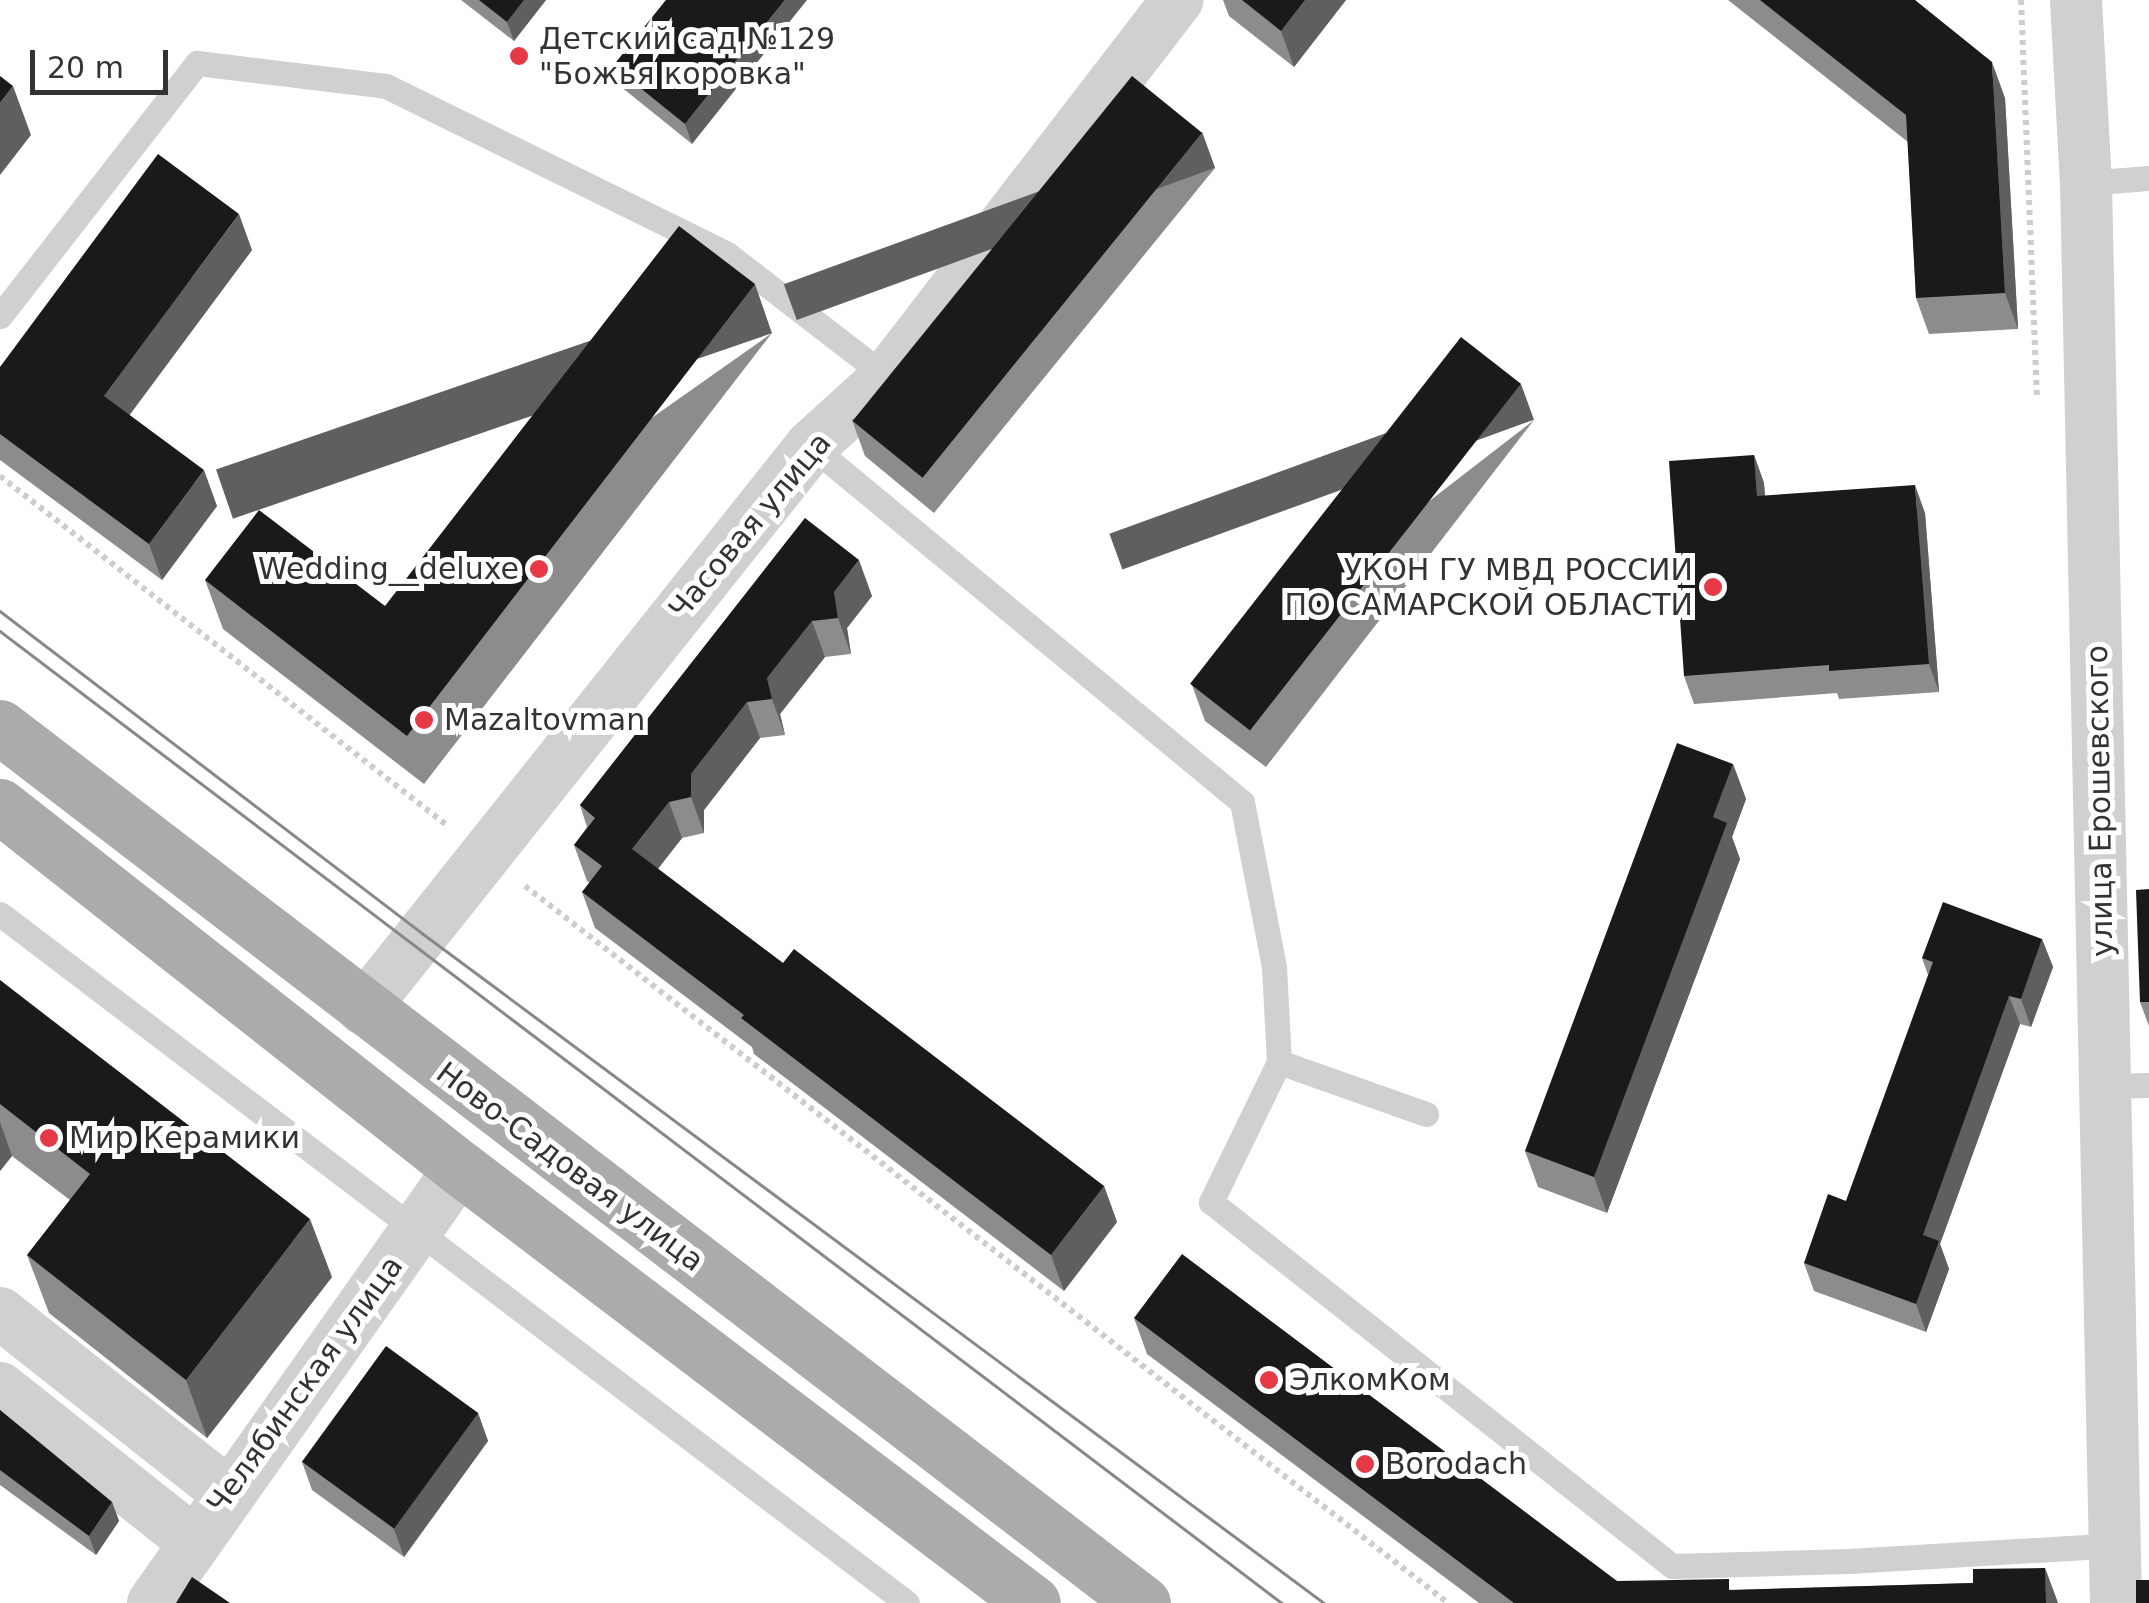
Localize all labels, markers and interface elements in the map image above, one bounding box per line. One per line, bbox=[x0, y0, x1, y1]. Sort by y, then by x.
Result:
place label: Детский сад №129 "Божья коровка" bbox=[539, 21, 835, 92]
scale bar bbox=[35, 30, 172, 92]
marker: Детский сад №129 "Божья коровка" bbox=[508, 45, 530, 67]
text: 20 m bbox=[47, 50, 124, 85]
street label: Часовая улица bbox=[661, 425, 839, 627]
place label: Wedding__deluxe bbox=[258, 551, 519, 587]
place label: УКОН ГУ МВД РОССИИ ПО САМАРСКОЙ ОБЛАСТИ bbox=[1284, 552, 1693, 622]
marker: Wedding__deluxe bbox=[528, 558, 550, 580]
marker: УКОН ГУ МВД РОССИИ ПО САМАРСКОЙ ОБЛАСТИ bbox=[1702, 576, 1724, 598]
street label: улица Ерошевского bbox=[2079, 645, 2121, 957]
place label: Mazaltovman bbox=[444, 702, 645, 738]
marker: Mazaltovman bbox=[413, 709, 435, 731]
street label: Ново-Садовая улица bbox=[429, 1055, 711, 1279]
place label: Мир Керамики bbox=[69, 1120, 300, 1156]
marker: Мир Керамики bbox=[38, 1127, 60, 1149]
street label: Челябинская улица bbox=[199, 1249, 411, 1521]
place label: ЭлкомКом bbox=[1289, 1362, 1451, 1398]
marker: ЭлкомКом bbox=[1258, 1369, 1280, 1391]
place label: Borodach bbox=[1385, 1446, 1527, 1482]
marker: Borodach bbox=[1354, 1453, 1376, 1475]

